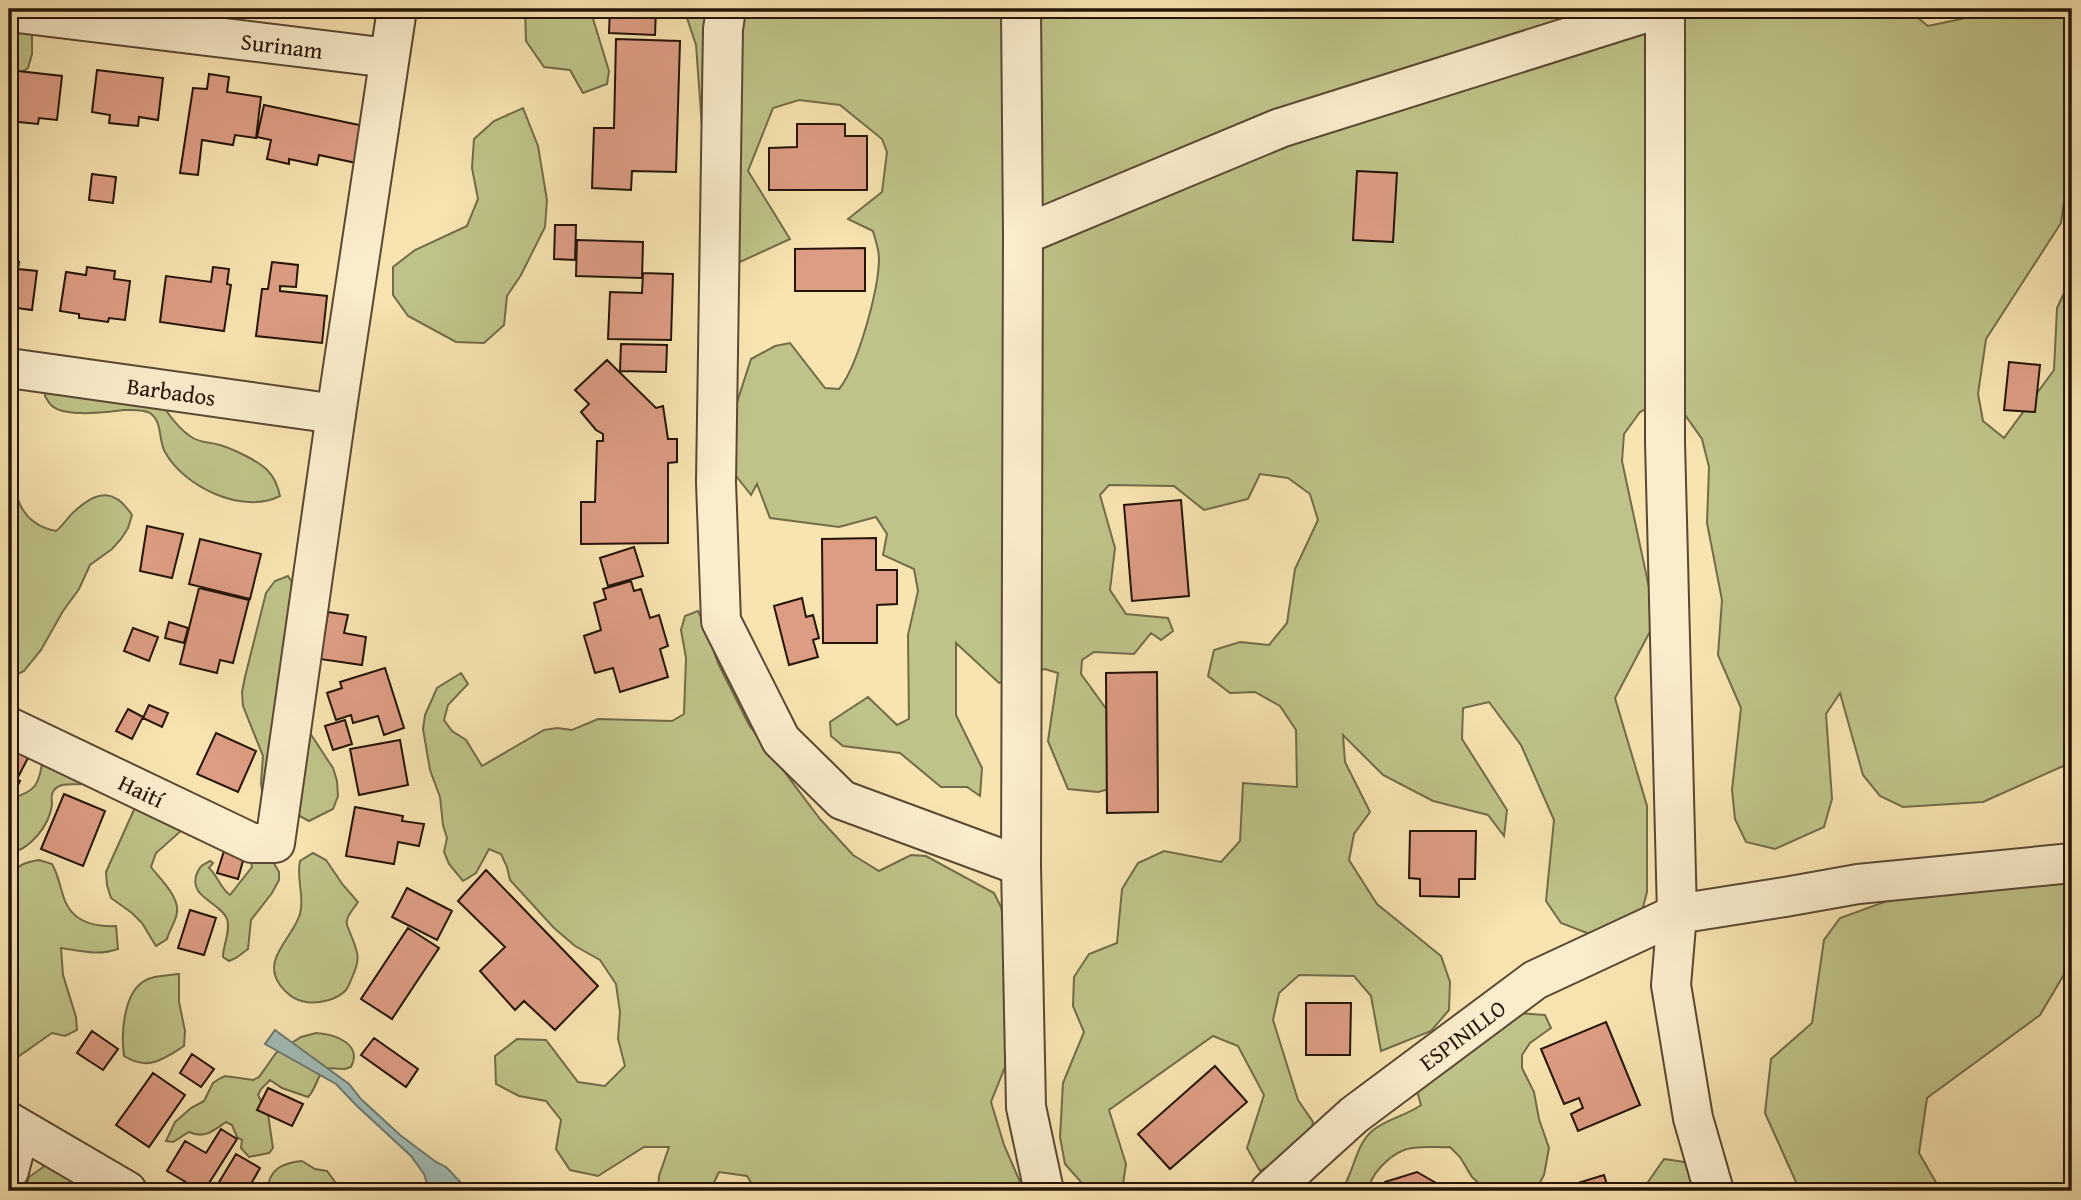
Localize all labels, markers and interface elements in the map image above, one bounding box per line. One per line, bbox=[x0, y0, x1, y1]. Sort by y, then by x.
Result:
street label: Surinam bbox=[239, 24, 325, 66]
street label: Barbados bbox=[125, 368, 218, 413]
street label: Haití bbox=[113, 765, 171, 816]
street label: ESPINILLO bbox=[1412, 991, 1512, 1078]

